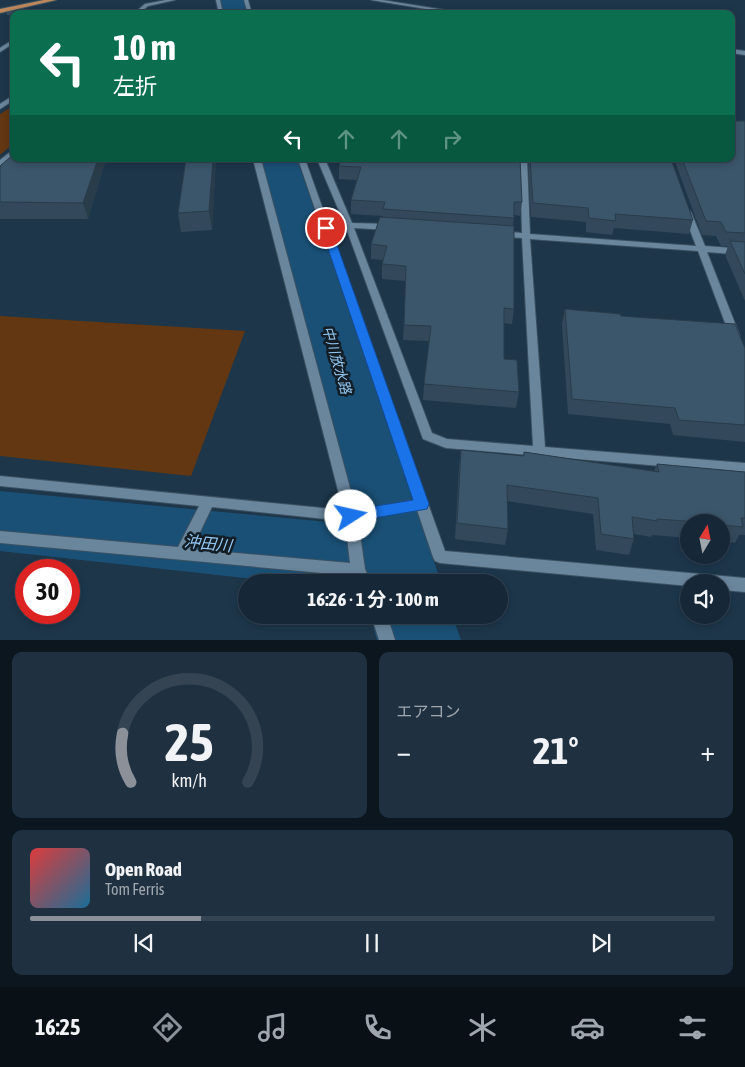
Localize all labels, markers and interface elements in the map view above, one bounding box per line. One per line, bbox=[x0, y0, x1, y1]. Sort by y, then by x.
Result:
text: 10 m bbox=[113, 27, 176, 67]
icon: left bbox=[30, 30, 95, 95]
text: 左折 bbox=[113, 73, 157, 99]
icon: left bbox=[279, 125, 307, 153]
icon: ahead bbox=[332, 125, 360, 153]
icon: ahead bbox=[385, 125, 413, 153]
icon: right bbox=[438, 125, 466, 153]
pin bbox=[305, 207, 347, 249]
icon: arrive bbox=[312, 214, 340, 242]
water label: 中川放水路 bbox=[320, 324, 355, 397]
position arrow bbox=[324, 489, 376, 541]
north arrow bbox=[680, 514, 730, 564]
map controls bbox=[680, 514, 730, 624]
water label: 沖田川 bbox=[183, 532, 235, 555]
speed limit sign: 30 bbox=[15, 559, 80, 624]
button: sound bbox=[680, 574, 730, 624]
text: 16:26 · 1 分 · 100 m bbox=[307, 588, 439, 610]
text: エアコン bbox=[397, 702, 461, 720]
text: 25 bbox=[165, 712, 214, 772]
text: 21° bbox=[533, 729, 579, 772]
text: − bbox=[397, 735, 411, 767]
text: + bbox=[700, 735, 715, 767]
text: km/h bbox=[172, 770, 207, 791]
text: Open Road bbox=[105, 858, 182, 880]
text: Tom Ferris bbox=[105, 880, 164, 898]
icon: previous bbox=[130, 929, 158, 957]
icon: pause bbox=[358, 929, 386, 957]
icon: next bbox=[587, 929, 615, 957]
icon: directions bbox=[150, 1010, 185, 1045]
icon: music bbox=[255, 1010, 290, 1045]
icon: phone bbox=[360, 1010, 395, 1045]
icon: climate bbox=[465, 1010, 500, 1045]
icon: car bbox=[570, 1010, 605, 1045]
icon: filters bbox=[675, 1010, 710, 1045]
text: 16:25 bbox=[35, 1014, 80, 1040]

